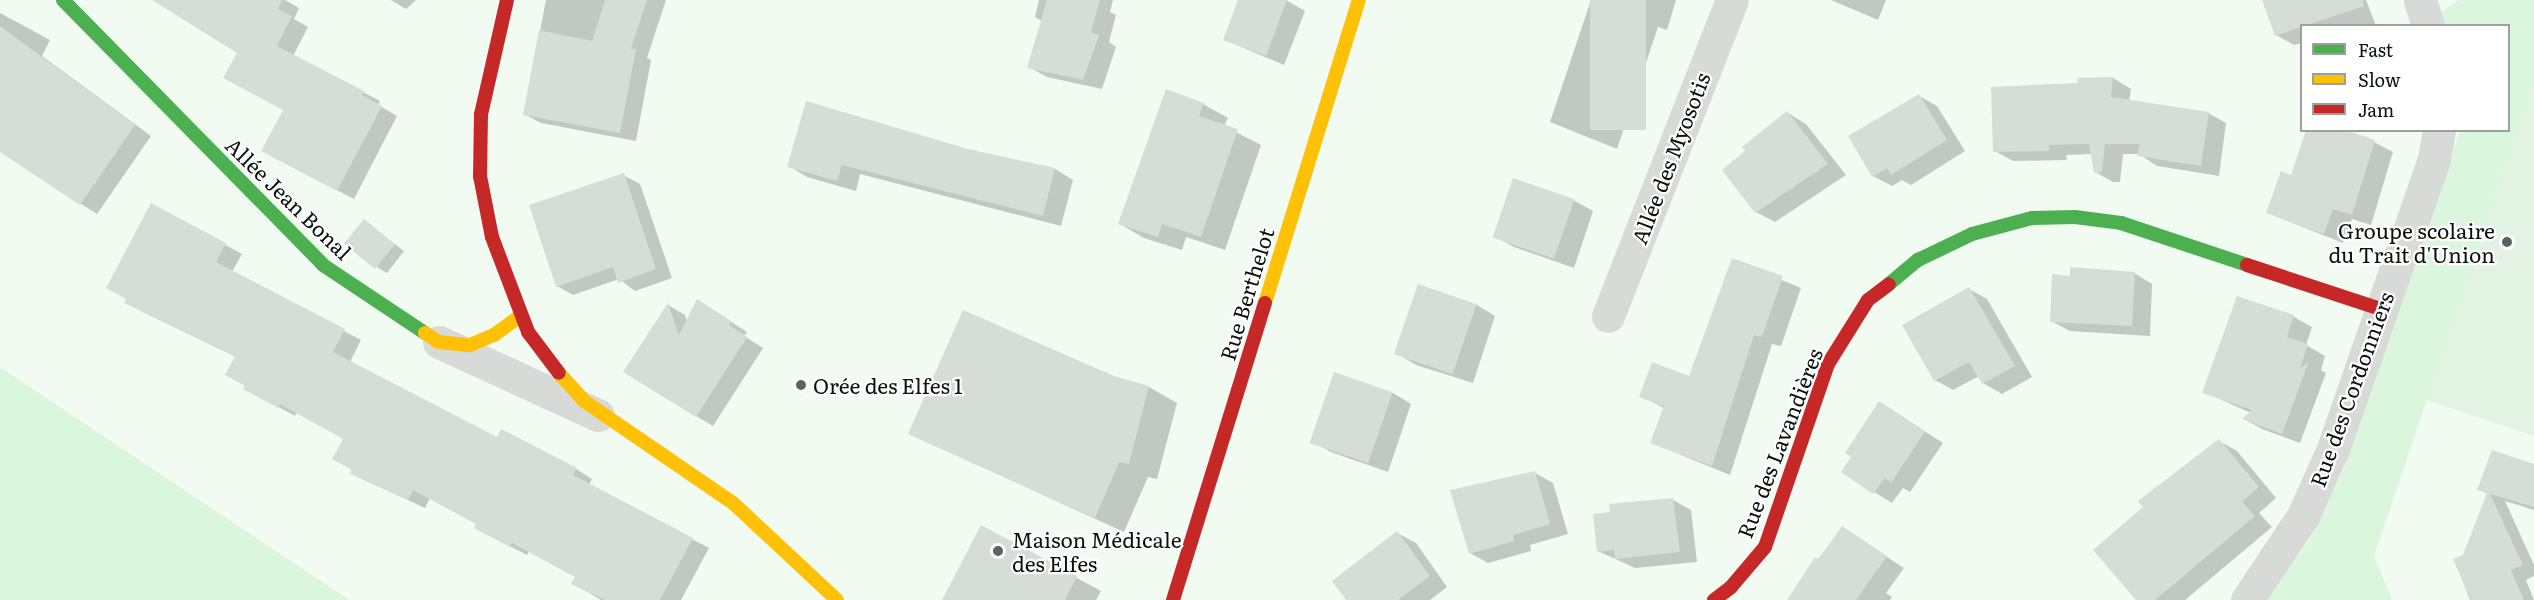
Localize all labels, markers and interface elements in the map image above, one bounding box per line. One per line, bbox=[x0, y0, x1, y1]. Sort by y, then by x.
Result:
legend bbox=[2300, 24, 2510, 132]
text: Fast bbox=[2358, 36, 2393, 63]
text: Slow bbox=[2358, 66, 2400, 93]
street label: Allée des Myosotis bbox=[1626, 69, 1714, 247]
text: Jam bbox=[2358, 96, 2394, 123]
street label: Allée Jean Bonal bbox=[221, 132, 357, 264]
place label: Groupe scolaire du Trait d'Union bbox=[2328, 217, 2495, 267]
street label: Rue Berthelot bbox=[1214, 225, 1278, 363]
marker: Groupe scolaire du Trait d'Union bbox=[2500, 235, 2514, 249]
street label: Rue des Cordonniers bbox=[2304, 288, 2398, 490]
street label: Rue des Lavandières bbox=[1731, 345, 1827, 541]
place label: Orée des Elfes 1 bbox=[813, 372, 963, 398]
marker: Orée des Elfes 1 bbox=[794, 378, 808, 392]
place label: Maison Médicale des Elfes bbox=[1012, 526, 1182, 576]
marker: Maison Médicale des Elfes bbox=[989, 542, 1007, 560]

